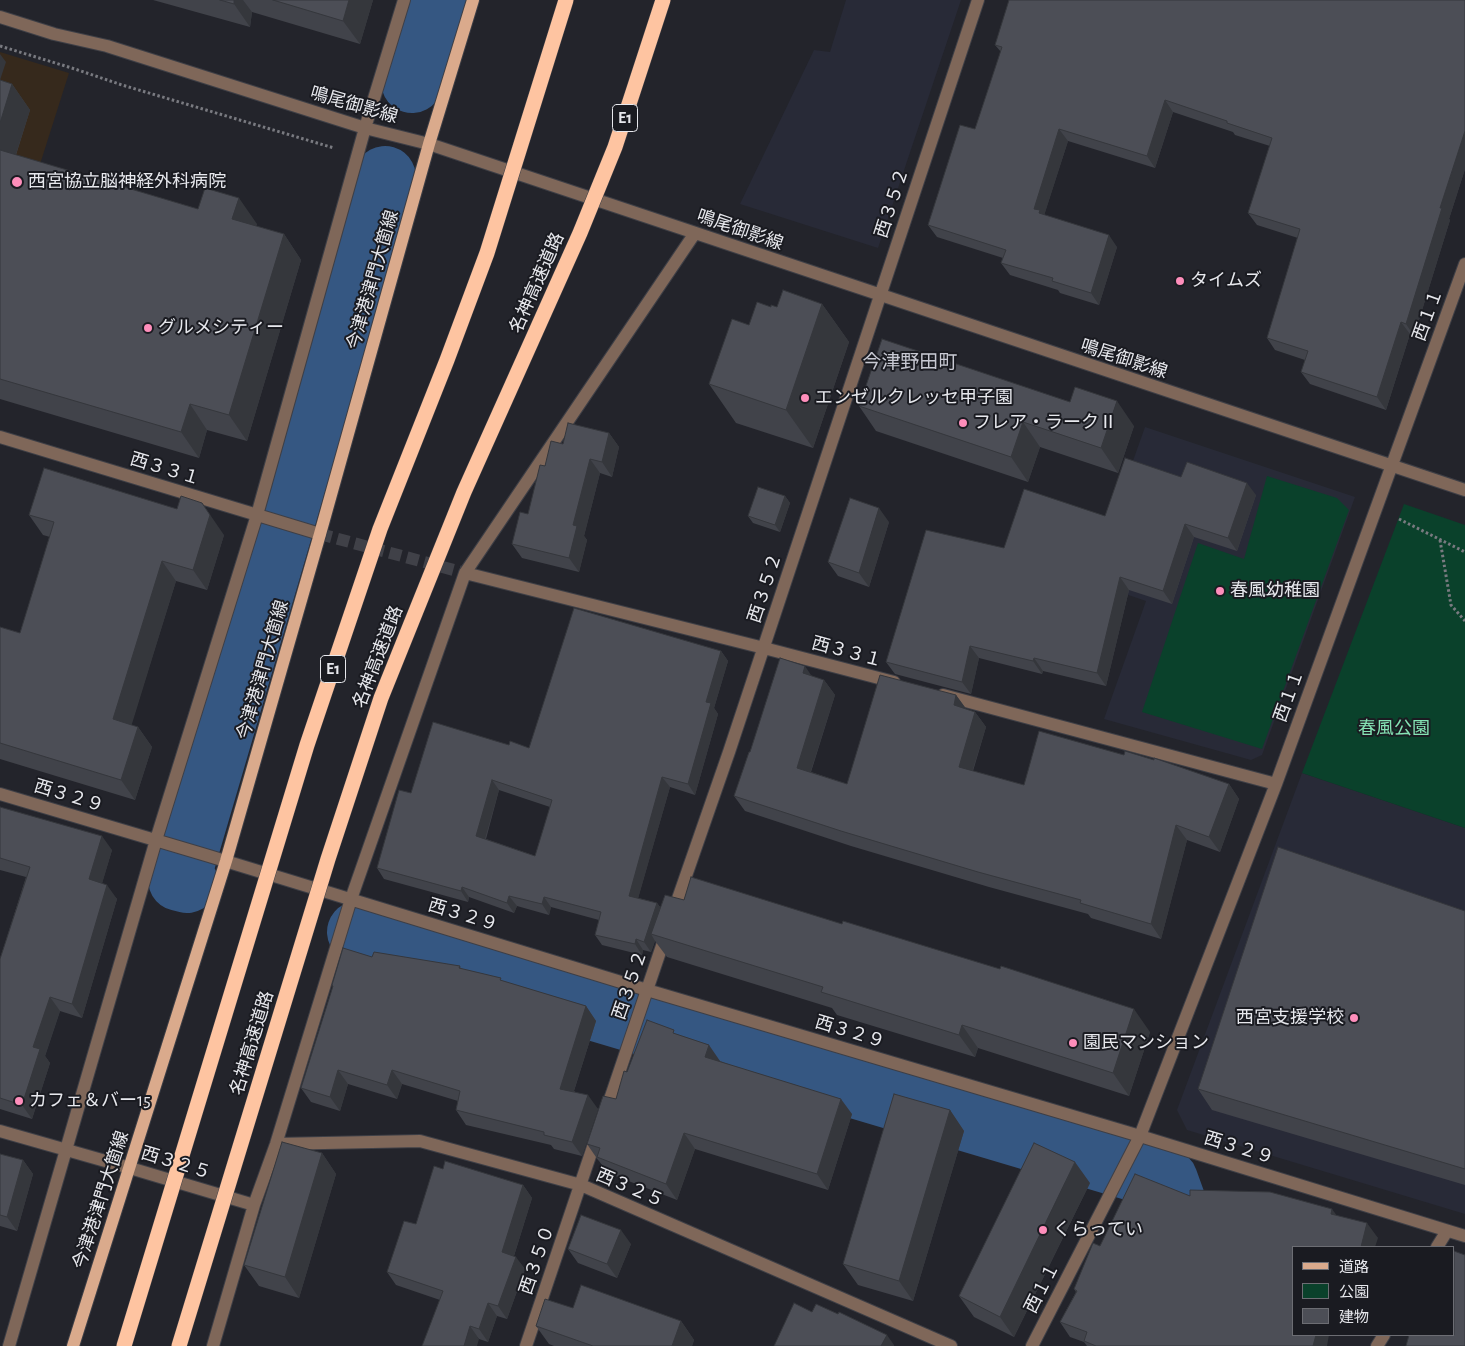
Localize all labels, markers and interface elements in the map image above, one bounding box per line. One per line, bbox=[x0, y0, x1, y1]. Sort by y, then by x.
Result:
street label: 鳴尾御影線 bbox=[308, 82, 400, 128]
road number: E1 bbox=[612, 105, 638, 132]
street label: 西３５２ bbox=[871, 165, 913, 241]
place label: 西宮協立脳神経外科病院 bbox=[28, 171, 226, 193]
marker: 西宮協立脳神経外科病院 bbox=[10, 175, 24, 189]
street label: 鳴尾御影線 bbox=[694, 205, 786, 255]
street label: 今津港津門大箇線 bbox=[343, 208, 403, 352]
street label: 名神高速道路 bbox=[505, 229, 569, 337]
place label: タイムズ bbox=[1190, 270, 1262, 292]
marker: タイムズ bbox=[1174, 275, 1186, 287]
street label: 西１１ bbox=[1409, 286, 1447, 344]
place label: グルメシティー bbox=[158, 317, 284, 339]
marker: グルメシティー bbox=[142, 322, 154, 334]
street label: 鳴尾御影線 bbox=[1078, 335, 1170, 383]
district label: 今津野田町 bbox=[863, 351, 957, 373]
place label: エンゼルクレッセ甲子園 bbox=[815, 387, 1013, 409]
marker: エンゼルクレッセ甲子園 bbox=[799, 392, 811, 404]
place label: フレア・ラークⅡ bbox=[973, 412, 1117, 434]
marker: フレア・ラークⅡ bbox=[957, 417, 969, 429]
street label: 西３３１ bbox=[127, 448, 203, 490]
street label: 西３５２ bbox=[744, 550, 786, 626]
place label: 春風幼稚園 bbox=[1230, 580, 1320, 602]
marker: 春風幼稚園 bbox=[1214, 585, 1226, 597]
street label: 今津港津門大箇線 bbox=[233, 598, 293, 742]
street label: 名神高速道路 bbox=[349, 603, 407, 711]
street label: 西３３１ bbox=[809, 632, 885, 672]
road number: E1 bbox=[320, 656, 346, 682]
street label: 西１１ bbox=[1270, 667, 1308, 725]
park label: 春風公園 bbox=[1358, 718, 1430, 740]
street label: 西３２９ bbox=[31, 775, 107, 817]
street label: 西３２９ bbox=[425, 894, 501, 936]
street label: 西３５２ bbox=[608, 947, 652, 1023]
street label: 名神高速道路 bbox=[226, 988, 278, 1098]
place label: 西宮支援学校 bbox=[1236, 1007, 1344, 1029]
street label: 西３２９ bbox=[812, 1011, 888, 1053]
marker: 西宮支援学校 bbox=[1348, 1012, 1360, 1024]
place label: 園民マンション bbox=[1083, 1032, 1209, 1054]
marker: 園民マンション bbox=[1067, 1037, 1079, 1049]
place label: カフェ＆バー15 bbox=[29, 1090, 151, 1112]
marker: カフェ＆バー15 bbox=[13, 1095, 25, 1107]
street label: 西３２９ bbox=[1201, 1127, 1277, 1169]
street label: 今津港津門大箇線 bbox=[68, 1128, 134, 1272]
street label: 西３２５ bbox=[138, 1142, 214, 1184]
street label: 西３２５ bbox=[593, 1164, 667, 1212]
place label: くらってい bbox=[1053, 1219, 1143, 1241]
street label: 西３５０ bbox=[515, 1222, 559, 1298]
marker: くらってい bbox=[1037, 1224, 1049, 1236]
legend bbox=[1292, 1246, 1455, 1336]
street label: 西１１ bbox=[1020, 1259, 1064, 1317]
text: 道路 bbox=[1339, 1260, 1369, 1275]
text: 公園 bbox=[1339, 1285, 1369, 1300]
text: 建物 bbox=[1339, 1310, 1369, 1325]

